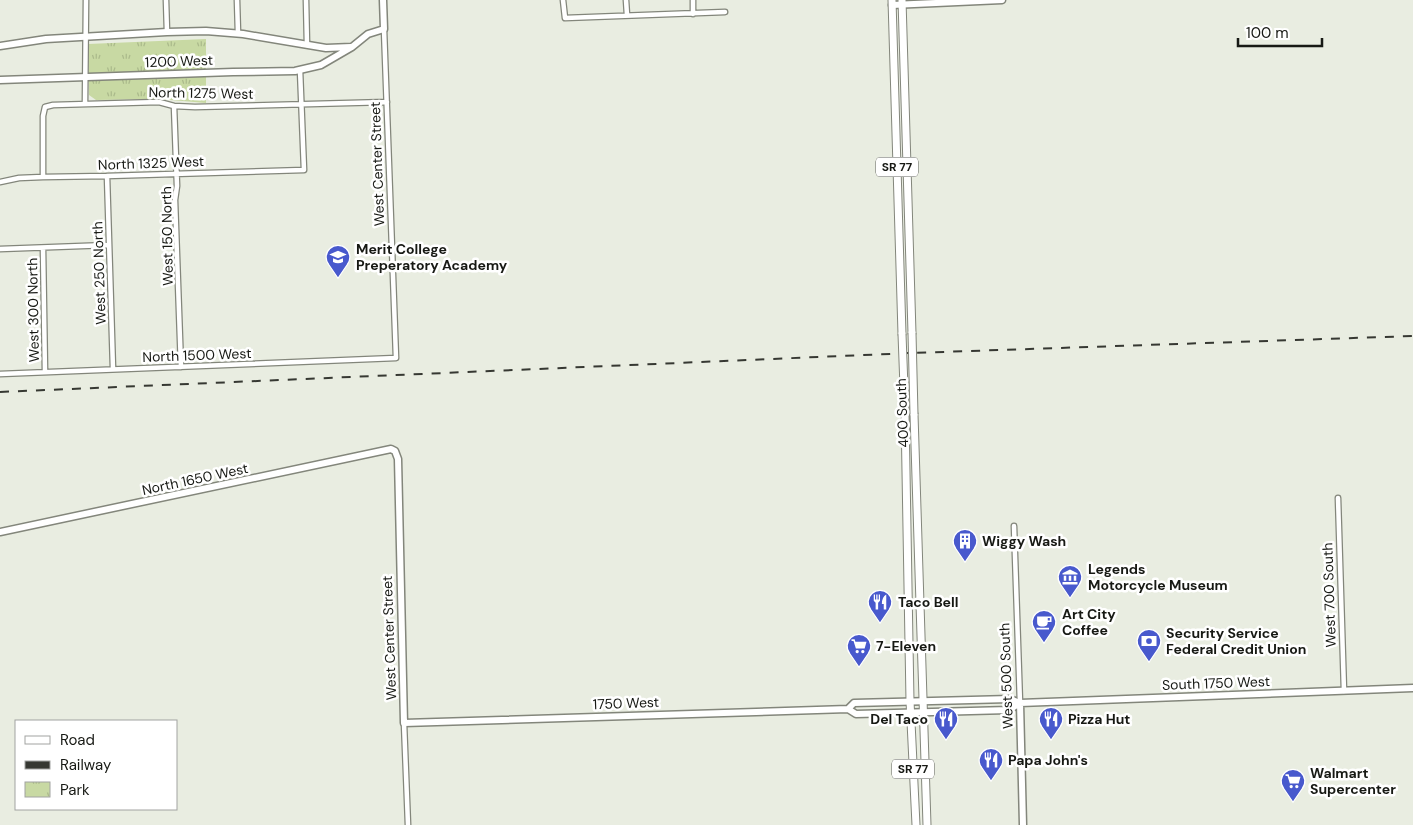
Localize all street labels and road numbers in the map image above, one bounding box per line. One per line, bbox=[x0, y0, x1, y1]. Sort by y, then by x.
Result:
street label: 1200 West bbox=[145, 51, 213, 71]
street label: North 1275 West bbox=[148, 83, 254, 103]
street label: West Center Street bbox=[366, 101, 388, 227]
street label: North 1325 West bbox=[98, 152, 204, 174]
road number: SR 77 bbox=[876, 158, 918, 176]
street label: West 150 North bbox=[157, 186, 177, 286]
street label: West 250 North bbox=[88, 221, 110, 325]
street label: West 300 North bbox=[23, 258, 43, 362]
street label: North 1500 West bbox=[142, 344, 252, 366]
street label: 400 South bbox=[892, 378, 912, 448]
street label: North 1650 West bbox=[140, 459, 250, 499]
street label: West 700 South bbox=[1318, 542, 1340, 648]
street label: West Center Street bbox=[378, 575, 400, 701]
street label: West 500 South bbox=[995, 623, 1017, 729]
street label: South 1750 West bbox=[1162, 672, 1270, 694]
street label: 1750 West bbox=[593, 693, 659, 713]
road number: SR 77 bbox=[892, 760, 934, 779]

